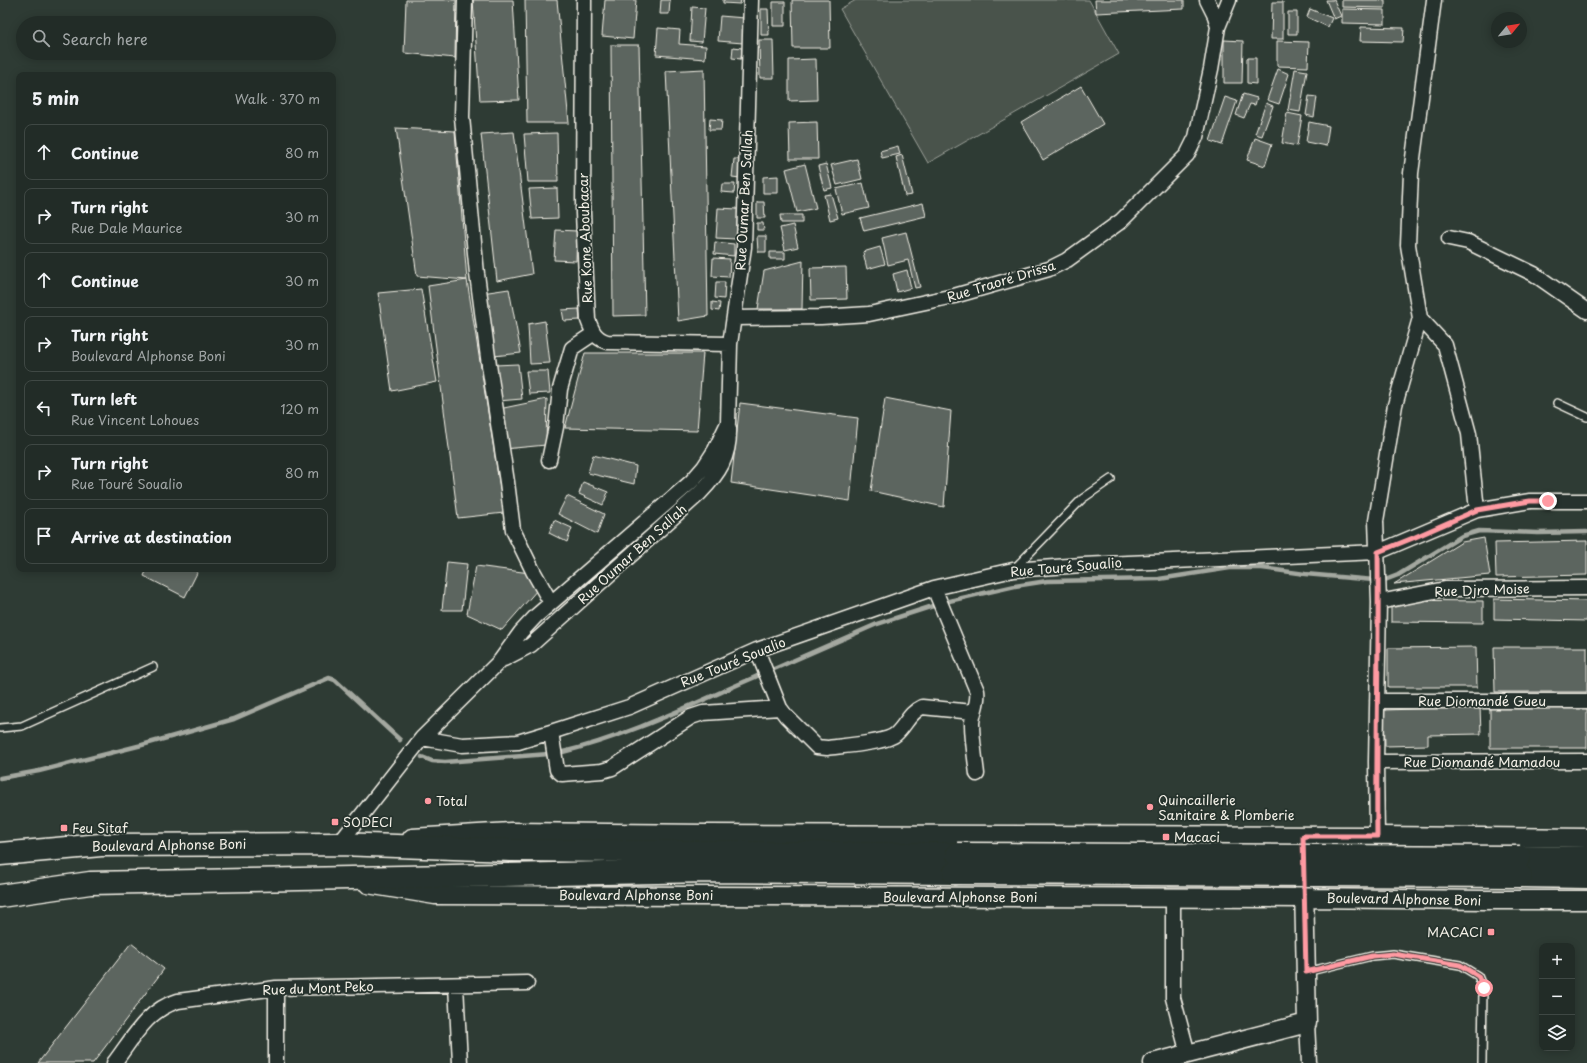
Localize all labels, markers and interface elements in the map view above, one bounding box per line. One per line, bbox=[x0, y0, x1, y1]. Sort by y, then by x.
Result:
north arrow bbox=[1491, 12, 1527, 48]
search box bbox=[16, 16, 336, 60]
icon: search bbox=[30, 27, 52, 49]
text: Search here bbox=[62, 27, 148, 50]
text: 5 min bbox=[32, 85, 79, 111]
text: Walk · 370 m bbox=[235, 89, 320, 108]
street label: Rue Oumar Ben Sallah bbox=[730, 129, 757, 271]
icon: ahead bbox=[33, 141, 55, 163]
text: Continue bbox=[71, 141, 139, 164]
text: 80 m bbox=[285, 143, 319, 162]
street label: Rue Kone Aboubacar bbox=[573, 172, 596, 304]
text: Turn right bbox=[71, 195, 148, 218]
icon: right bbox=[33, 205, 55, 227]
text: 30 m bbox=[285, 207, 319, 226]
text: Rue Dale Maurice bbox=[71, 218, 183, 237]
street label: Rue Traoré Drissa bbox=[944, 255, 1058, 306]
icon: ahead bbox=[33, 269, 55, 291]
text: Continue bbox=[71, 269, 139, 292]
text: 30 m bbox=[285, 271, 319, 290]
text: Turn right bbox=[71, 323, 148, 346]
icon: right bbox=[33, 333, 55, 355]
text: 30 m bbox=[285, 335, 319, 354]
text: Boulevard Alphonse Boni bbox=[71, 346, 226, 365]
text: Turn left bbox=[71, 387, 137, 410]
icon: left bbox=[33, 397, 55, 419]
text: 120 m bbox=[280, 399, 319, 418]
text: Rue Vincent Lohoues bbox=[71, 410, 199, 429]
text: Turn right bbox=[71, 451, 148, 474]
icon: right bbox=[33, 461, 55, 483]
text: 80 m bbox=[285, 463, 319, 482]
text: Rue Touré Soualio bbox=[71, 474, 183, 493]
route end bbox=[1539, 492, 1557, 510]
street label: Rue Oumar Ben Sallah bbox=[573, 499, 690, 608]
icon: arrive bbox=[33, 525, 55, 547]
text: Arrive at destination bbox=[71, 525, 232, 548]
street label: Rue Touré Soualio bbox=[1009, 552, 1122, 581]
street label: Rue Djro Moise bbox=[1434, 578, 1530, 601]
street label: Rue Touré Soualio bbox=[677, 632, 788, 691]
street label: Rue Diomandé Gueu bbox=[1418, 691, 1546, 710]
street label: Rue Diomandé Mamadou bbox=[1404, 752, 1560, 771]
place label: Quincaillerie Sanitaire & Plomberie bbox=[1158, 790, 1295, 824]
place label: Total bbox=[436, 791, 467, 810]
marker: Total bbox=[423, 796, 433, 806]
marker: Quincaillerie Sanitaire & Plomberie bbox=[1145, 802, 1155, 812]
place label: SODECI bbox=[343, 812, 393, 831]
marker: SODECI bbox=[330, 817, 340, 827]
place label: Feu Sitaf bbox=[72, 818, 129, 837]
marker: Feu Sitaf bbox=[59, 823, 69, 833]
place label: Macaci bbox=[1174, 827, 1220, 846]
marker: Macaci bbox=[1161, 832, 1171, 842]
street label: Boulevard Alphonse Boni bbox=[92, 834, 246, 855]
street label: Boulevard Alphonse Boni bbox=[559, 885, 713, 904]
street label: Boulevard Alphonse Boni bbox=[883, 887, 1037, 906]
street label: Boulevard Alphonse Boni bbox=[1327, 888, 1481, 909]
place label: MACACI bbox=[1427, 922, 1483, 941]
marker: MACACI bbox=[1486, 927, 1496, 937]
map controls bbox=[1539, 943, 1575, 1051]
button: + bbox=[1539, 943, 1575, 979]
street label: Rue du Mont Peko bbox=[262, 976, 374, 999]
route start bbox=[1475, 979, 1493, 997]
button: − bbox=[1539, 979, 1575, 1015]
button: layers bbox=[1539, 1015, 1575, 1051]

